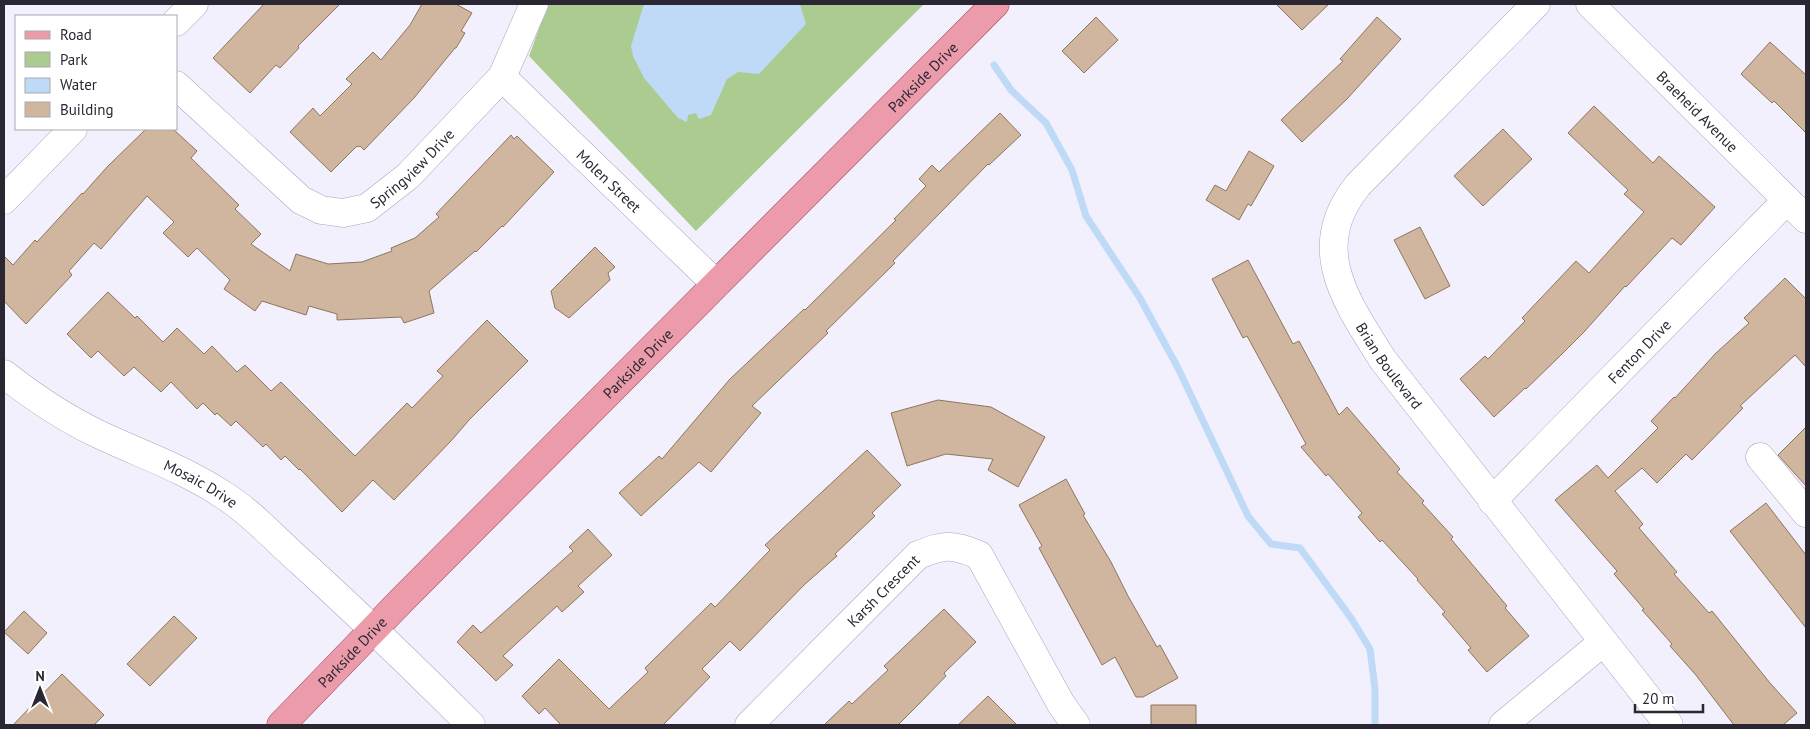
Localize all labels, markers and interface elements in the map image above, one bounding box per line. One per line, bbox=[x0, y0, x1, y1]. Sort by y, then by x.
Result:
legend bbox=[15, 15, 178, 130]
text: Road bbox=[60, 25, 92, 44]
street label: Parkside Drive bbox=[884, 38, 962, 116]
text: Park bbox=[60, 50, 88, 69]
street label: Braeheid Avenue bbox=[1653, 67, 1742, 156]
text: Water bbox=[60, 75, 97, 94]
text: Building bbox=[60, 100, 114, 119]
street label: Springview Drive bbox=[366, 124, 458, 212]
street label: Molen Street bbox=[573, 145, 645, 216]
street label: Fenton Drive bbox=[1603, 315, 1675, 387]
street label: Brian Boulevard bbox=[1352, 319, 1427, 412]
street label: Parkside Drive bbox=[599, 324, 677, 402]
street label: Mosaic Drive bbox=[161, 455, 242, 511]
street label: Karsh Crescent bbox=[843, 550, 923, 630]
street label: Parkside Drive bbox=[313, 612, 391, 691]
north arrow bbox=[15, 664, 65, 714]
text: N bbox=[35, 667, 45, 685]
scale bar bbox=[1635, 682, 1702, 714]
text: 20 m bbox=[1642, 689, 1675, 708]

